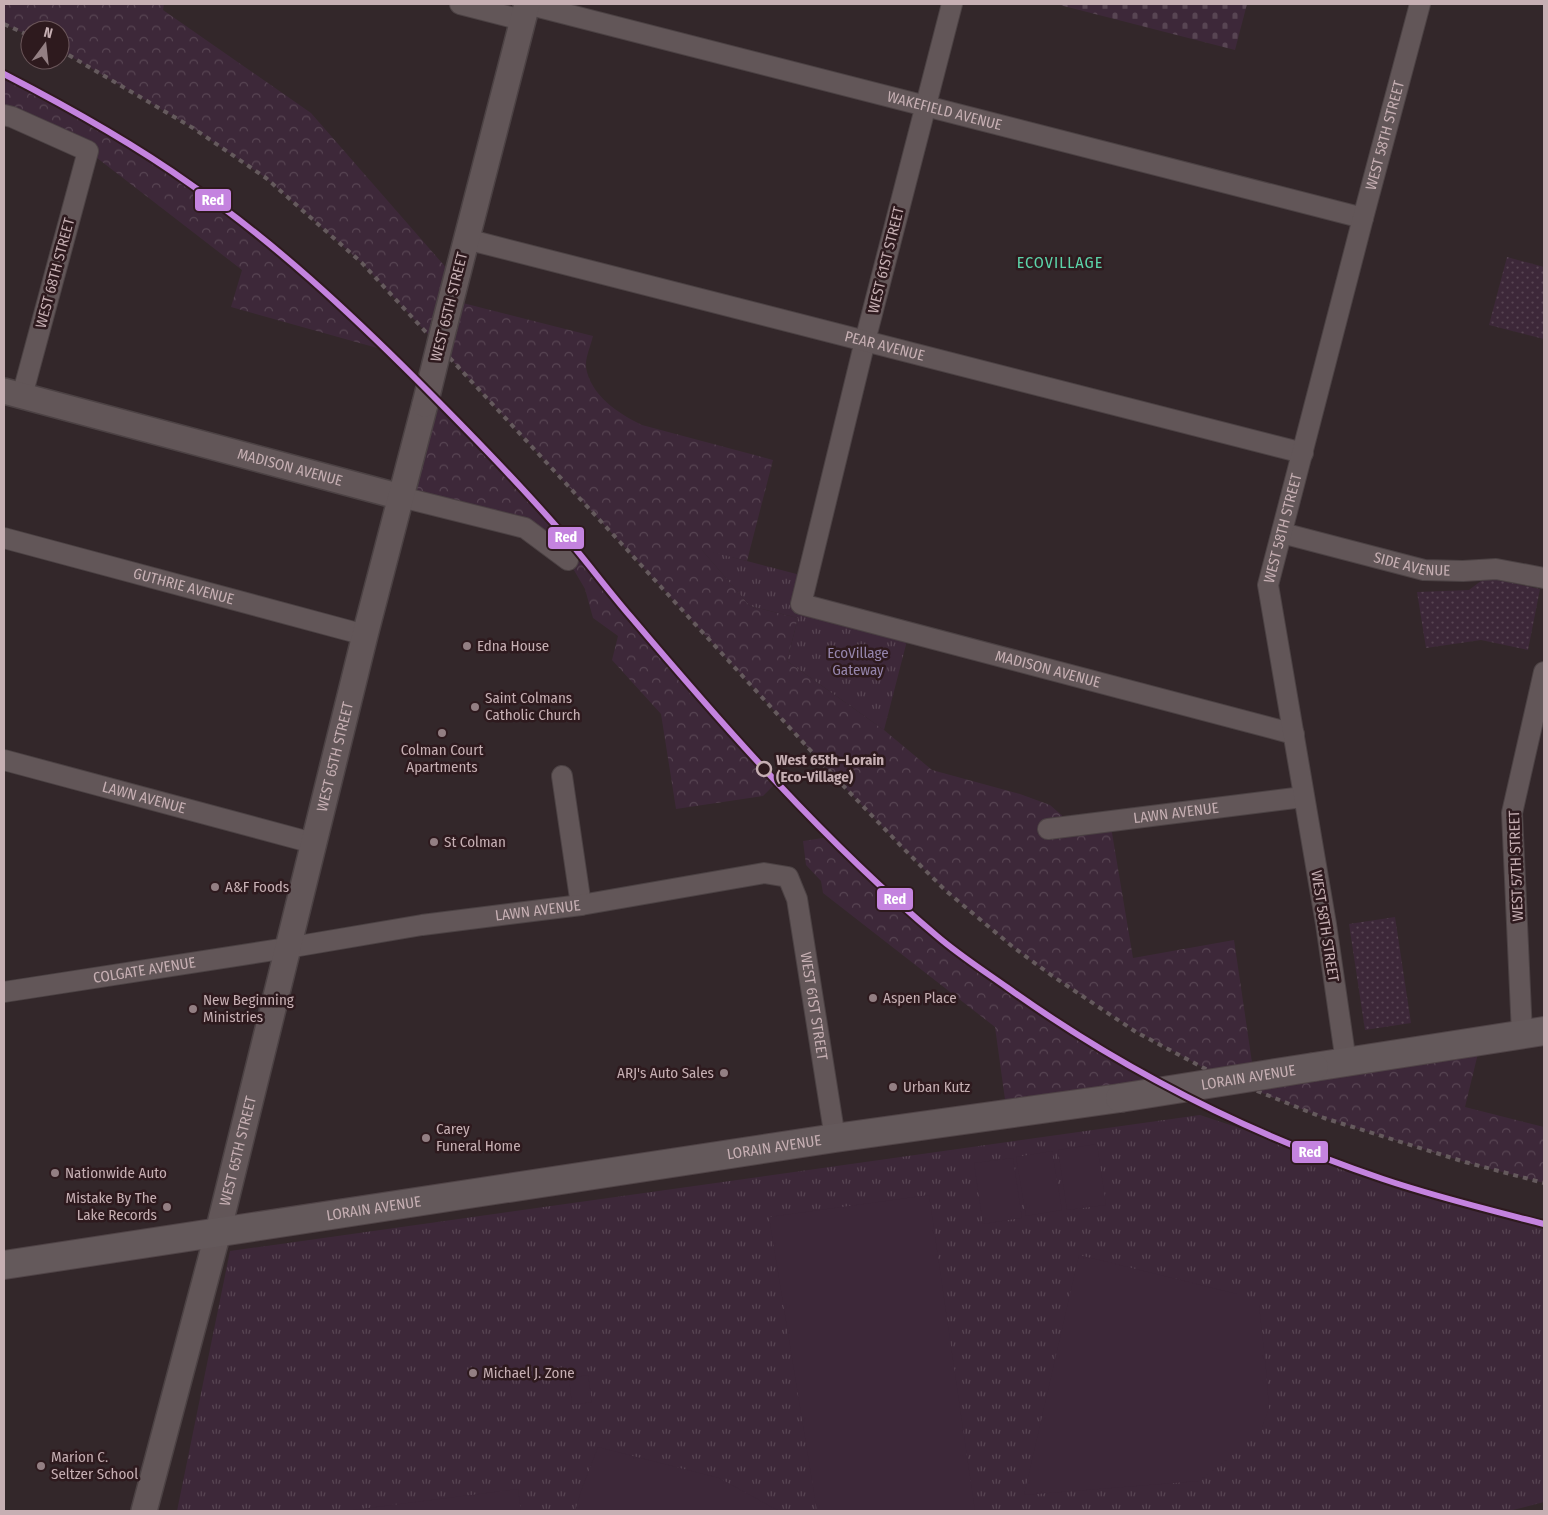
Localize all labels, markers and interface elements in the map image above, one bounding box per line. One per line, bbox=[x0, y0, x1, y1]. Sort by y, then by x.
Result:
north arrow bbox=[20, 20, 70, 70]
text: N bbox=[42, 24, 54, 42]
street label: WEST 58TH STREET bbox=[1362, 79, 1408, 192]
street label: WAKEFIELD AVENUE bbox=[885, 88, 1004, 134]
line badge: Red bbox=[194, 188, 232, 212]
text: Red bbox=[202, 192, 224, 209]
street label: WEST 61ST STREET bbox=[864, 205, 908, 315]
street label: WEST 68TH STREET bbox=[32, 216, 78, 330]
street label: WEST 65TH STREET bbox=[427, 250, 471, 364]
district label: ECOVILLAGE bbox=[1017, 253, 1103, 272]
street label: PEAR AVENUE bbox=[843, 327, 926, 365]
street label: MADISON AVENUE bbox=[235, 445, 345, 490]
street label: WEST 58TH STREET bbox=[1260, 471, 1306, 585]
line badge: Red bbox=[547, 526, 585, 550]
text: Red bbox=[555, 529, 577, 546]
street label: SIDE AVENUE bbox=[1372, 548, 1451, 580]
street label: GUTHRIE AVENUE bbox=[131, 564, 236, 608]
place label: Edna House bbox=[477, 637, 549, 655]
marker: Edna House bbox=[461, 640, 473, 652]
park label: EcoVillage Gateway bbox=[827, 644, 889, 679]
street label: MADISON AVENUE bbox=[993, 647, 1102, 692]
place label: Saint Colmans Catholic Church bbox=[485, 689, 581, 724]
street label: WEST 65TH STREET bbox=[313, 700, 357, 814]
marker: Saint Colmans Catholic Church bbox=[469, 701, 481, 713]
marker: Colman Court Apartments bbox=[436, 727, 448, 739]
place label: Colman Court Apartments bbox=[401, 741, 483, 776]
place label: West 65th–Lorain (Eco-Village) bbox=[776, 751, 884, 786]
marker: West 65th–Lorain (Eco-Village) bbox=[756, 761, 772, 777]
street label: LAWN AVENUE bbox=[100, 778, 188, 817]
street label: LAWN AVENUE bbox=[1132, 799, 1220, 827]
street label: WEST 57TH STREET bbox=[1505, 810, 1527, 922]
place label: St Colman bbox=[444, 833, 506, 851]
marker: St Colman bbox=[428, 836, 440, 848]
street label: WEST 58TH STREET bbox=[1307, 869, 1343, 983]
place label: A&F Foods bbox=[225, 878, 289, 896]
marker: A&F Foods bbox=[209, 881, 221, 893]
line badge: Red bbox=[876, 887, 914, 911]
text: Red bbox=[884, 891, 906, 908]
street label: LAWN AVENUE bbox=[494, 896, 581, 925]
street label: WEST 61ST STREET bbox=[797, 951, 832, 1062]
street label: COLGATE AVENUE bbox=[92, 953, 197, 987]
place label: Aspen Place bbox=[883, 989, 957, 1007]
place label: New Beginning Ministries bbox=[203, 991, 294, 1026]
marker: Aspen Place bbox=[867, 992, 879, 1004]
marker: New Beginning Ministries bbox=[187, 1003, 199, 1015]
street label: LORAIN AVENUE bbox=[1200, 1061, 1297, 1094]
place label: ARJ's Auto Sales bbox=[617, 1064, 714, 1082]
marker: ARJ's Auto Sales bbox=[718, 1067, 730, 1079]
place label: Urban Kutz bbox=[903, 1078, 970, 1096]
marker: Urban Kutz bbox=[887, 1081, 899, 1093]
street label: WEST 65TH STREET bbox=[216, 1094, 260, 1208]
place label: Carey Funeral Home bbox=[436, 1120, 521, 1155]
street label: LORAIN AVENUE bbox=[726, 1131, 823, 1163]
marker: Carey Funeral Home bbox=[420, 1132, 432, 1144]
line badge: Red bbox=[1291, 1140, 1329, 1164]
text: Red bbox=[1299, 1144, 1321, 1161]
place label: Nationwide Auto bbox=[65, 1164, 167, 1182]
marker: Nationwide Auto bbox=[49, 1167, 61, 1179]
place label: Mistake By The Lake Records bbox=[66, 1189, 157, 1224]
street label: LORAIN AVENUE bbox=[325, 1192, 422, 1225]
marker: Mistake By The Lake Records bbox=[161, 1201, 173, 1213]
place label: Michael J. Zone bbox=[483, 1364, 575, 1382]
marker: Michael J. Zone bbox=[467, 1367, 479, 1379]
place label: Marion C. Seltzer School bbox=[51, 1448, 138, 1483]
marker: Marion C. Seltzer School bbox=[35, 1460, 47, 1472]

